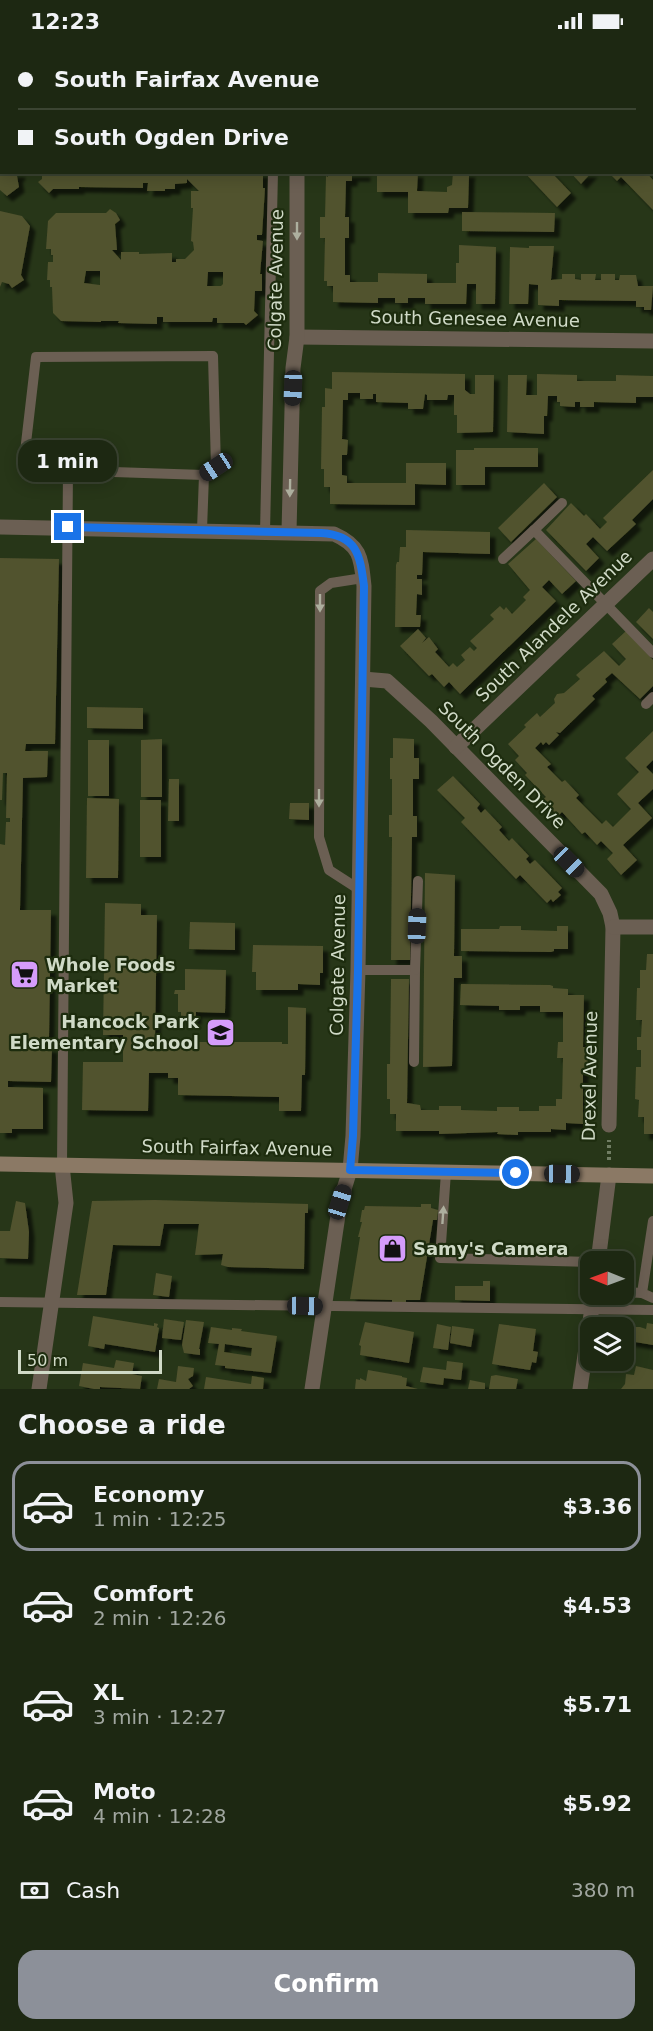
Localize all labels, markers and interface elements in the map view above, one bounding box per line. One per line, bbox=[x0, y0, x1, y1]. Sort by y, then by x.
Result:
text: 12:23 bbox=[30, 9, 100, 34]
text: South Fairfax Avenue bbox=[54, 67, 319, 92]
text: South Ogden Drive bbox=[54, 125, 289, 150]
street label: Colgate Avenue bbox=[264, 209, 287, 351]
one-way arrow bbox=[292, 221, 302, 240]
street label: South Genesee Avenue bbox=[370, 306, 580, 331]
car bbox=[283, 370, 303, 406]
callout: 1 min bbox=[19, 440, 118, 482]
text: 1 min bbox=[36, 449, 99, 473]
car bbox=[196, 450, 236, 484]
one-way arrow bbox=[285, 479, 295, 498]
route end bbox=[54, 513, 81, 540]
street label: South Alandele Avenue bbox=[471, 546, 636, 706]
one-way arrow bbox=[315, 594, 325, 613]
street label: South Ogden Drive bbox=[434, 697, 570, 833]
one-way arrow bbox=[314, 789, 324, 808]
car bbox=[550, 843, 588, 881]
street label: Colgate Avenue bbox=[326, 894, 349, 1036]
car bbox=[407, 908, 427, 944]
place label: Whole Foods Market bbox=[46, 954, 176, 996]
supermarket icon: Whole Foods Market bbox=[9, 959, 41, 991]
place label: Hancock Park Elementary School bbox=[10, 1011, 200, 1053]
street label: Drexel Avenue bbox=[578, 1011, 601, 1141]
school or university icon: Hancock Park Elementary School bbox=[204, 1016, 236, 1048]
street label: South Fairfax Avenue bbox=[141, 1135, 333, 1160]
route start bbox=[502, 1159, 529, 1186]
car bbox=[544, 1165, 580, 1183]
car bbox=[326, 1182, 354, 1222]
one-way arrow bbox=[439, 1205, 448, 1224]
shop icon: Samy's Camera bbox=[376, 1233, 408, 1265]
place label: Samy's Camera bbox=[413, 1238, 568, 1259]
north arrow bbox=[580, 1251, 634, 1305]
map controls bbox=[580, 1251, 634, 1371]
car bbox=[287, 1297, 323, 1315]
button: layers bbox=[580, 1317, 634, 1371]
scale bar bbox=[18, 1347, 162, 1374]
text: 50 m bbox=[27, 1351, 68, 1370]
text: Choose a ride bbox=[18, 1409, 226, 1440]
icon: car bbox=[21, 1479, 75, 1533]
text: Economy bbox=[93, 1482, 204, 1507]
text: $3.36 bbox=[562, 1494, 632, 1519]
text: 1 min · 12:25 bbox=[93, 1507, 227, 1531]
icon: car bbox=[21, 1578, 75, 1632]
text: Comfort bbox=[93, 1581, 193, 1606]
text: $4.53 bbox=[562, 1593, 632, 1618]
text: 2 min · 12:26 bbox=[93, 1606, 227, 1630]
icon: car bbox=[21, 1677, 75, 1731]
text: XL bbox=[93, 1680, 124, 1705]
text: $5.71 bbox=[562, 1692, 632, 1717]
text: 3 min · 12:27 bbox=[93, 1705, 227, 1729]
icon: car bbox=[21, 1776, 75, 1830]
text: Moto bbox=[93, 1779, 156, 1804]
text: $5.92 bbox=[562, 1791, 632, 1816]
text: 4 min · 12:28 bbox=[93, 1804, 227, 1828]
icon: cash bbox=[18, 1874, 51, 1907]
text: Cash bbox=[66, 1878, 120, 1903]
text: 380 m bbox=[571, 1878, 635, 1902]
button: Confirm bbox=[18, 1950, 635, 2019]

